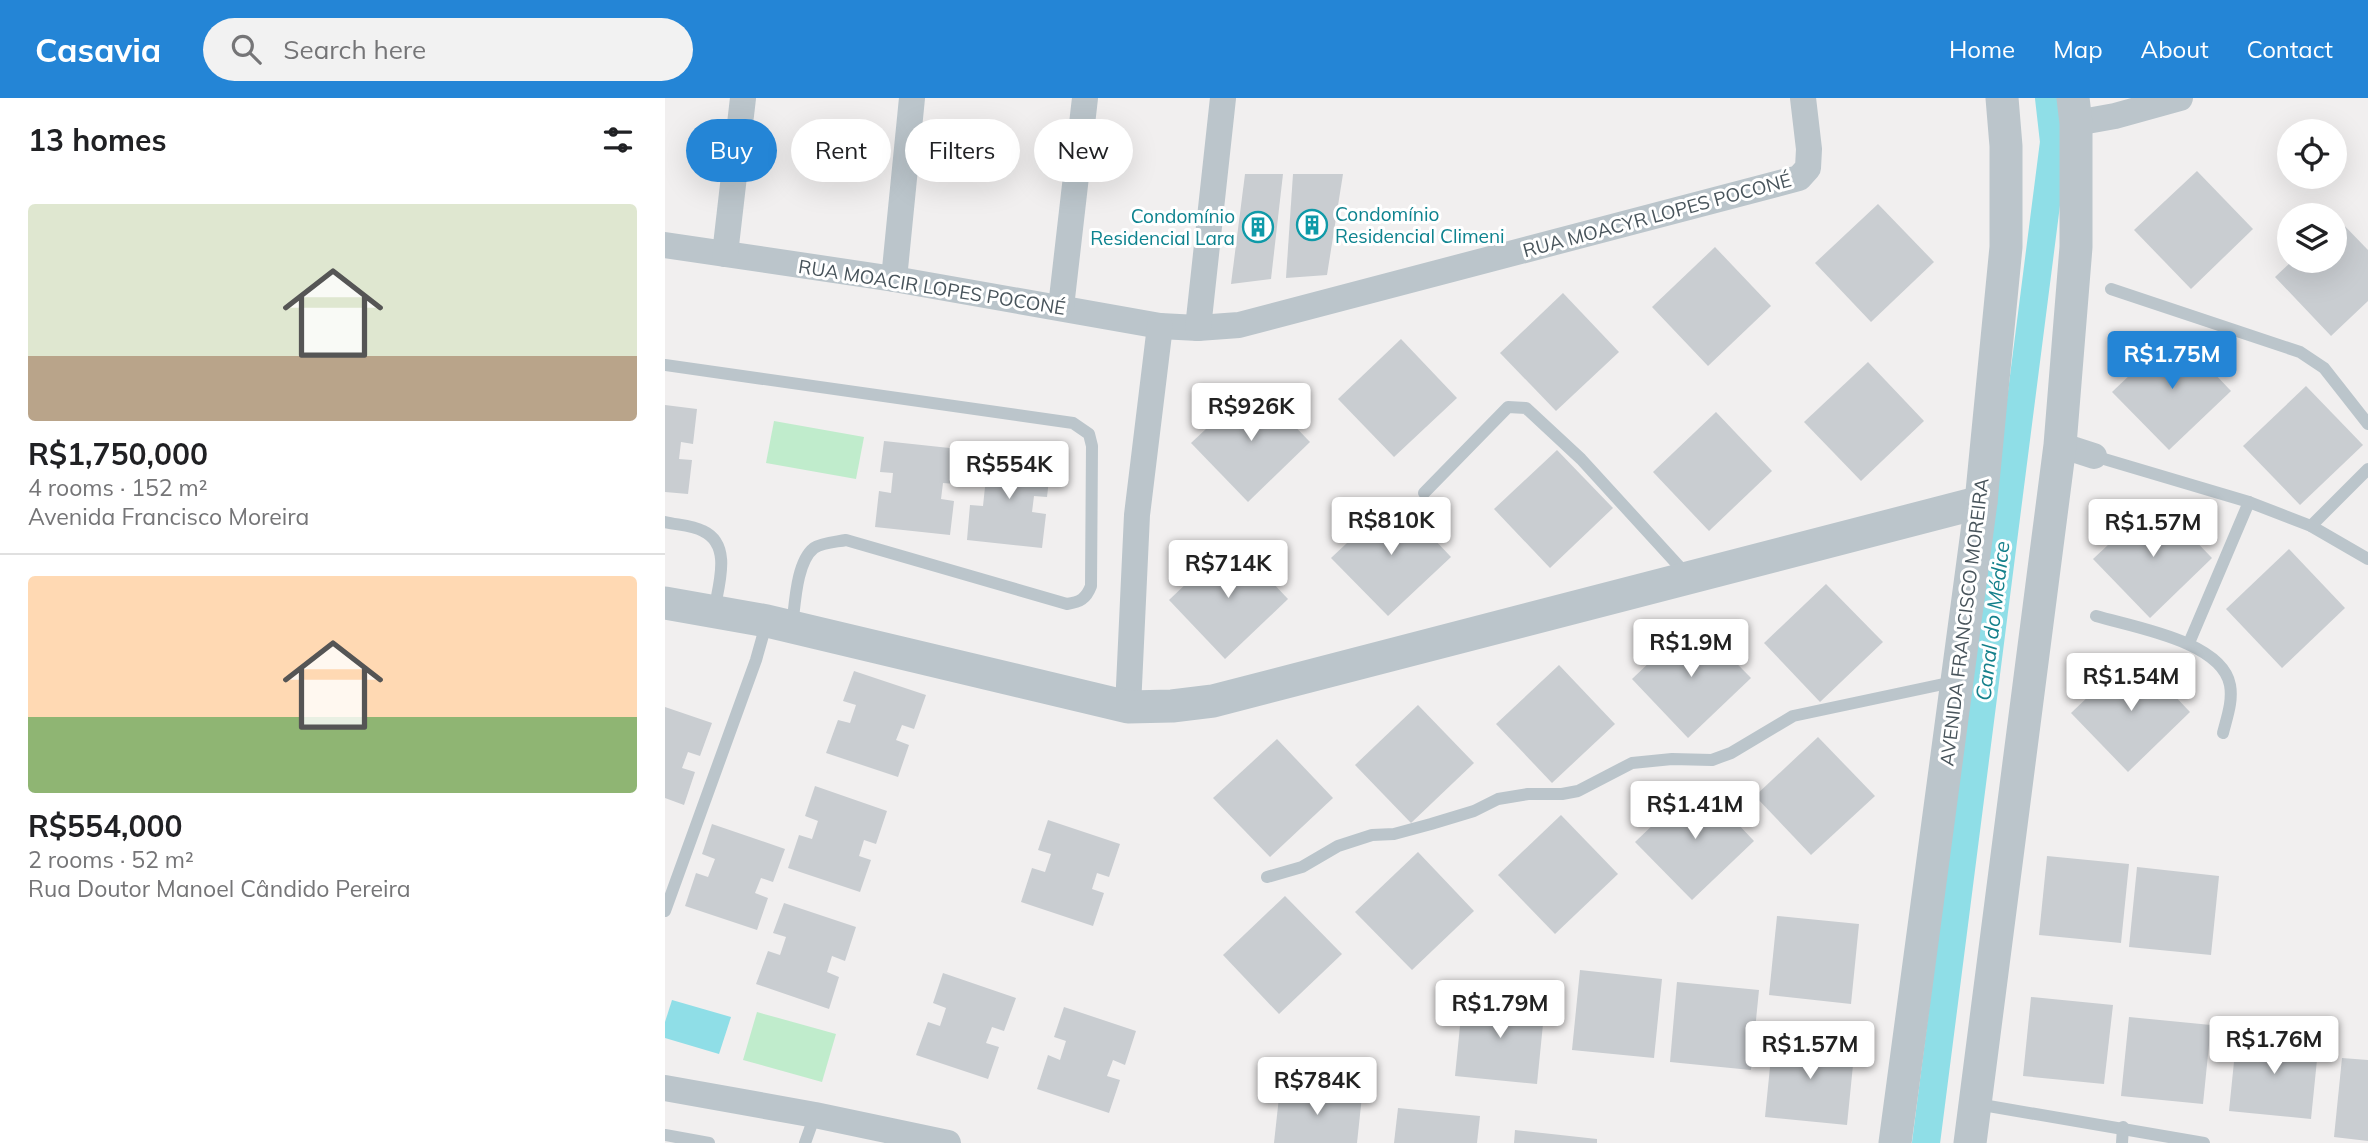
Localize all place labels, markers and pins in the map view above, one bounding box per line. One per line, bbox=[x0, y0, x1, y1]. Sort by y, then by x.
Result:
place label: Condomínio Residencial Climeni bbox=[1335, 202, 1505, 248]
place label: Condomínio Residencial Lara bbox=[1090, 204, 1235, 250]
building icon: Condomínio Residencial Climeni bbox=[1295, 208, 1329, 242]
building icon: Condomínio Residencial Lara bbox=[1241, 210, 1275, 244]
pin: R$1.75M bbox=[2107, 331, 2237, 391]
pin: R$926K bbox=[1194, 384, 1308, 443]
pin: R$554K bbox=[952, 442, 1066, 501]
pin: R$810K bbox=[1334, 498, 1448, 557]
pin: R$1.57M bbox=[2088, 500, 2218, 559]
pin: R$714K bbox=[1171, 540, 1285, 600]
pin: R$1.9M bbox=[1634, 620, 1748, 679]
pin: R$1.54M bbox=[2066, 654, 2196, 713]
pin: R$1.41M bbox=[1630, 782, 1760, 841]
pin: R$1.79M bbox=[1435, 981, 1565, 1040]
pin: R$1.76M bbox=[2209, 1016, 2339, 1076]
pin: R$1.57M bbox=[1745, 1021, 1875, 1081]
pin: R$784K bbox=[1260, 1058, 1374, 1117]

